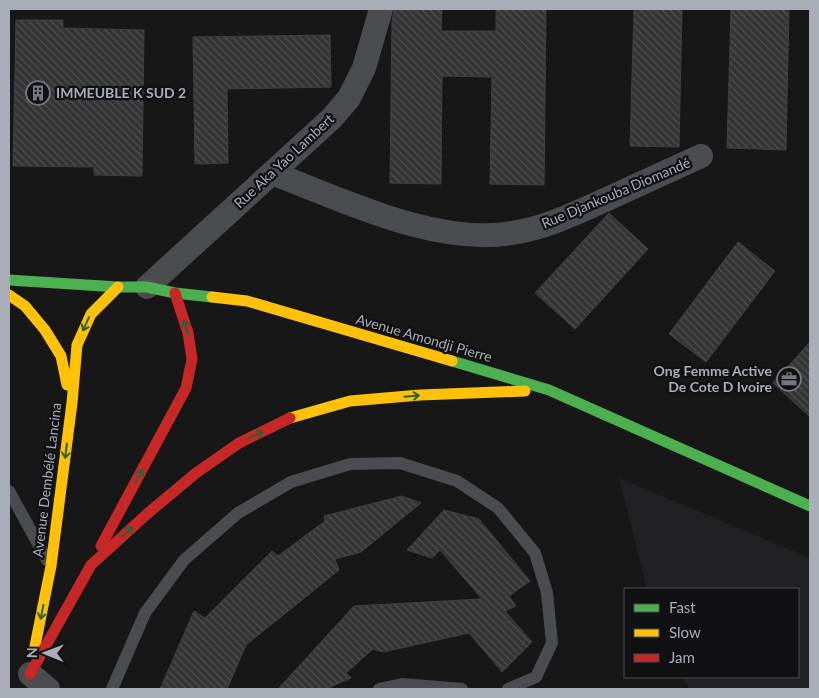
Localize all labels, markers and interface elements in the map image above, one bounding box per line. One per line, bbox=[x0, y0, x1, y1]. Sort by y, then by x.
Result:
building icon: IMMEUBLE K SUD 2 bbox=[25, 80, 51, 106]
place label: IMMEUBLE K SUD 2 bbox=[56, 84, 186, 101]
street label: Rue Aka Yao Lambert bbox=[230, 110, 337, 211]
street label: Rue Djankouba Diomandé bbox=[539, 153, 693, 232]
street label: Avenue Amondji Pierre bbox=[354, 310, 494, 365]
one-way arrow bbox=[81, 316, 91, 331]
one-way arrow bbox=[181, 319, 190, 335]
place label: Ong Femme Active De Cote D Ivoire bbox=[654, 362, 773, 395]
office icon: Ong Femme Active De Cote D Ivoire bbox=[776, 366, 802, 392]
one-way arrow bbox=[404, 391, 420, 400]
street label: Avenue Dembélé Lancina bbox=[29, 402, 64, 558]
one-way arrow bbox=[248, 429, 263, 439]
one-way arrow bbox=[61, 443, 71, 459]
one-way arrow bbox=[134, 469, 144, 484]
one-way arrow bbox=[120, 526, 133, 538]
legend bbox=[624, 588, 799, 678]
text: Fast bbox=[669, 598, 696, 616]
one-way arrow bbox=[37, 604, 46, 620]
text: Slow bbox=[669, 623, 701, 641]
north arrow bbox=[20, 628, 70, 678]
text: N bbox=[23, 647, 40, 658]
text: Jam bbox=[669, 648, 695, 666]

